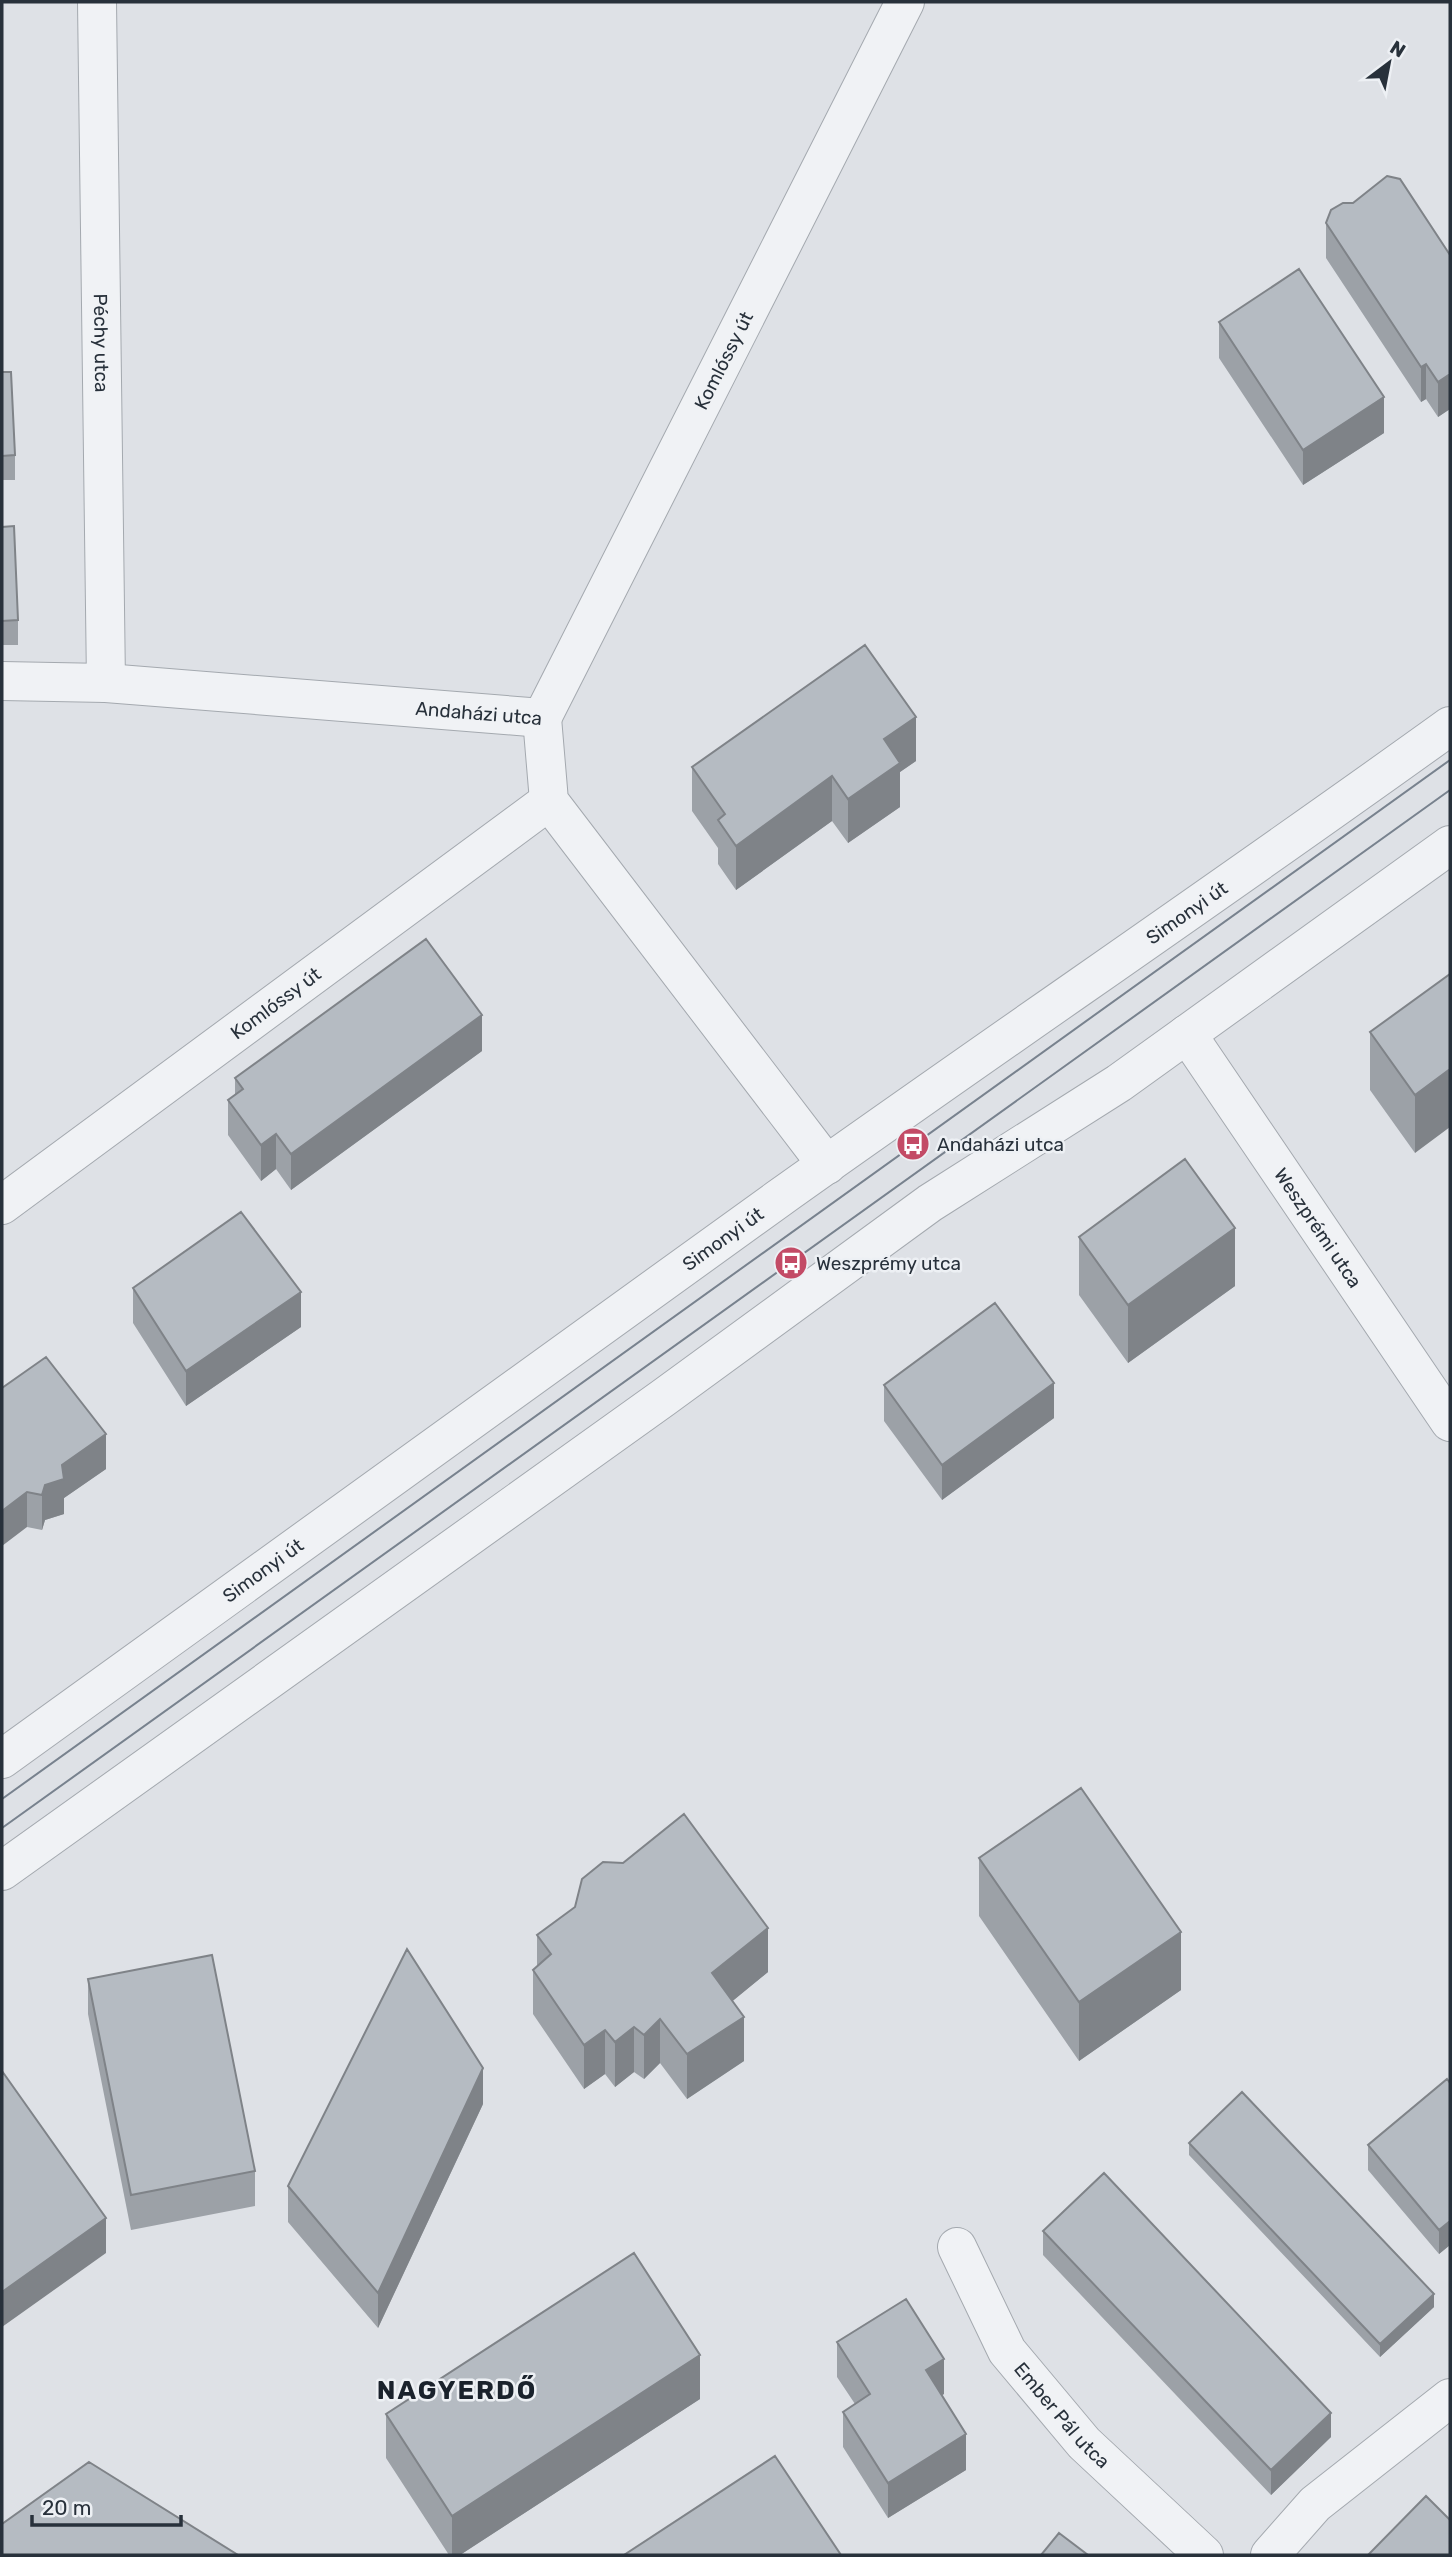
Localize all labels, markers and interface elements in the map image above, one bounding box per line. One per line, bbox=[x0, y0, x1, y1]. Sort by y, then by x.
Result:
north arrow bbox=[1354, 28, 1424, 98]
text: N bbox=[1386, 36, 1410, 62]
street label: Péchy utca bbox=[89, 293, 114, 393]
street label: Komlóssy út bbox=[689, 307, 758, 413]
street label: Andaházi utca bbox=[415, 696, 543, 729]
street label: Simonyi út bbox=[1141, 876, 1232, 949]
street label: Komlóssy út bbox=[226, 962, 326, 1044]
bus stop icon: Andaházi utca bbox=[894, 1125, 932, 1163]
place label: Andaházi utca bbox=[937, 1133, 1064, 1156]
street label: Weszprémi utca bbox=[1270, 1163, 1367, 1292]
street label: Simonyi út bbox=[678, 1202, 768, 1275]
bus stop icon: Weszprémy utca bbox=[772, 1244, 810, 1282]
place label: Weszprémy utca bbox=[816, 1252, 961, 1275]
street label: Simonyi út bbox=[218, 1533, 308, 1607]
street label: Ember Pál utca bbox=[1010, 2357, 1115, 2473]
district label: NAGYERDŐ bbox=[377, 2374, 537, 2406]
scale bar bbox=[32, 2484, 180, 2528]
text: 20 m bbox=[42, 2495, 91, 2520]

